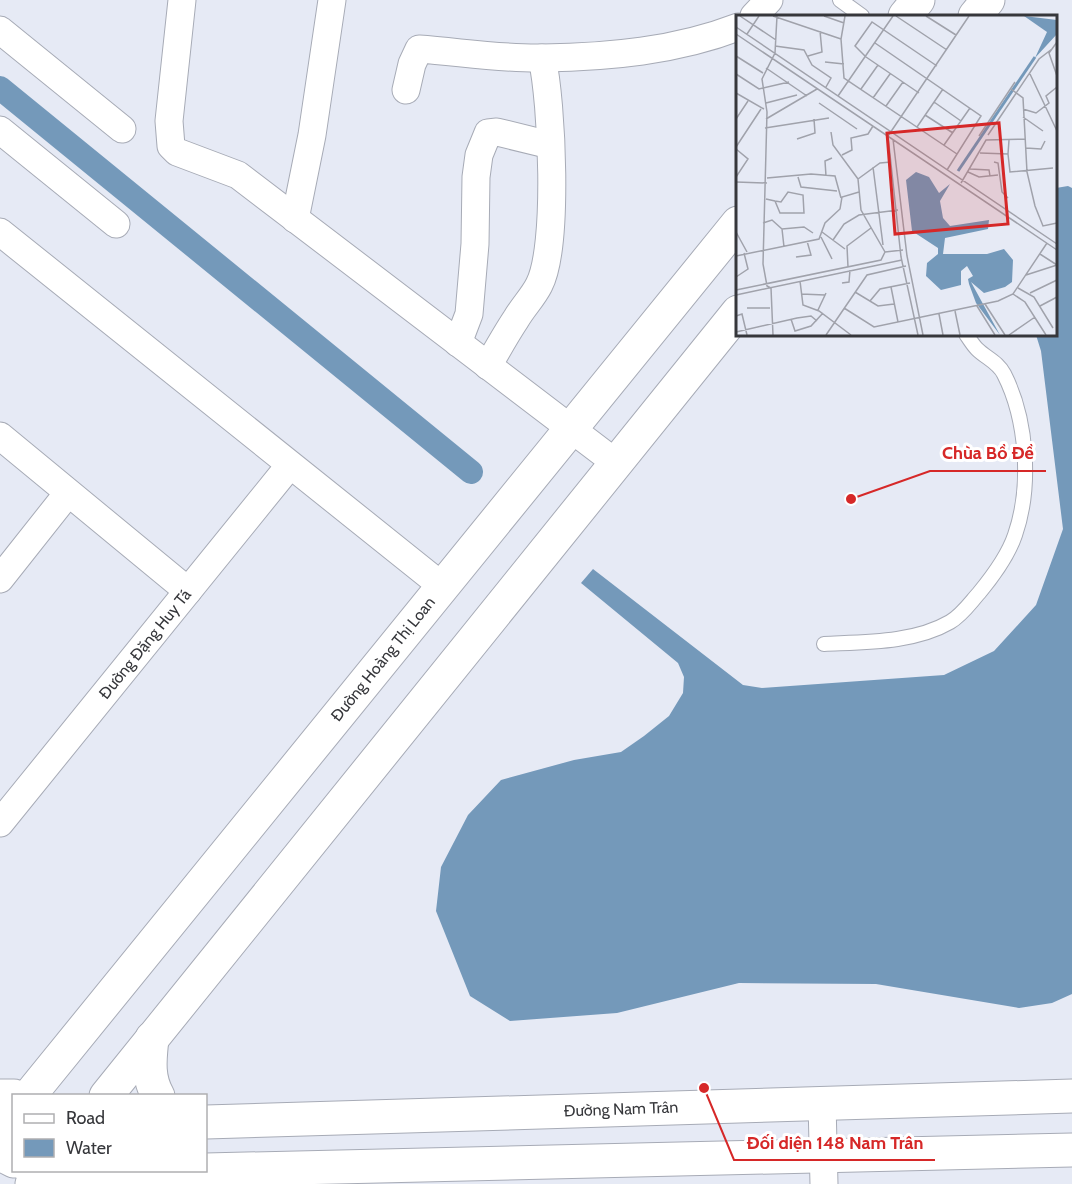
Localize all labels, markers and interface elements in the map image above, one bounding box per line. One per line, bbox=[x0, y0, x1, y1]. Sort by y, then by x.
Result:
inset map bbox=[736, 15, 1057, 336]
callout: Chùa Bồ Đề bbox=[930, 435, 1046, 471]
text: Chùa Bồ Đề bbox=[942, 442, 1034, 464]
street label: Đường Đặng Huy Tá bbox=[95, 585, 195, 703]
street label: Đường Hoàng Thị Loan bbox=[327, 593, 439, 725]
legend bbox=[12, 1094, 207, 1172]
street label: Đường Nam Trân bbox=[563, 1098, 679, 1120]
text: Road bbox=[66, 1107, 105, 1129]
callout: Đối diện 148 Nam Trân bbox=[734, 1124, 935, 1160]
text: Đối diện 148 Nam Trân bbox=[747, 1132, 923, 1154]
text: Water bbox=[66, 1137, 112, 1159]

